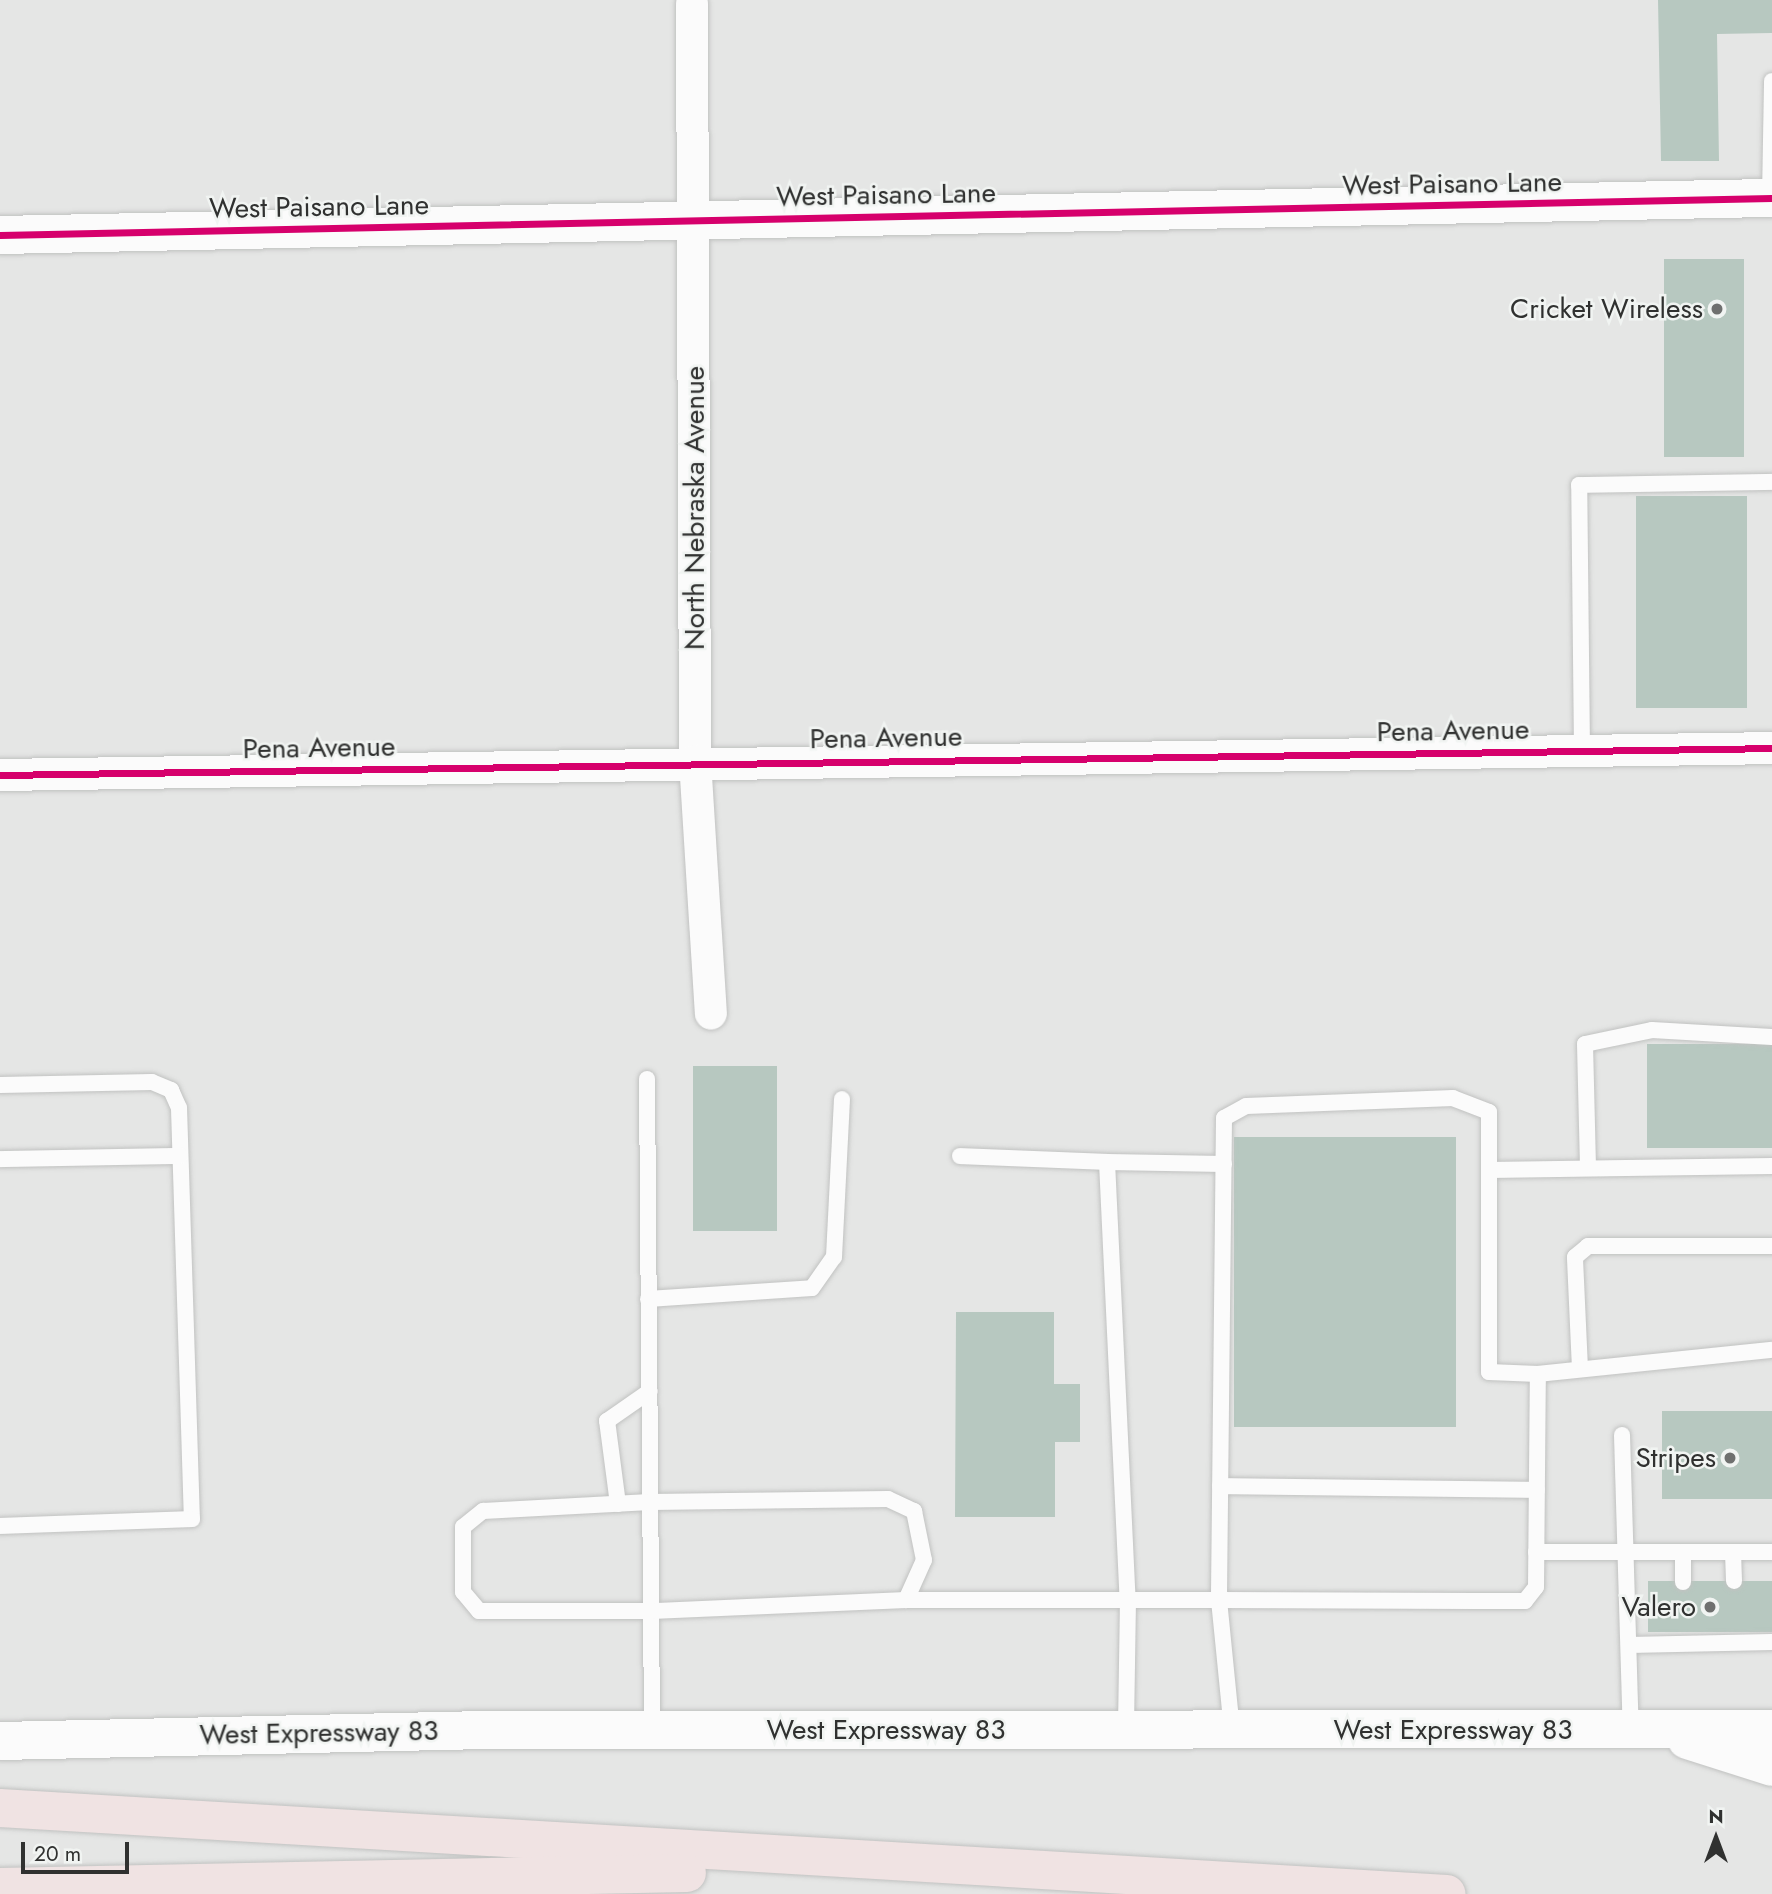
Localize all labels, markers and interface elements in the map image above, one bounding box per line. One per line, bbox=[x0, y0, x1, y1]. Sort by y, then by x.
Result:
street label: West Paisano Lane bbox=[1342, 165, 1562, 203]
street label: West Paisano Lane bbox=[776, 176, 996, 214]
street label: West Paisano Lane bbox=[209, 188, 429, 226]
place label: Cricket Wireless bbox=[1510, 292, 1703, 326]
marker: Cricket Wireless bbox=[1709, 301, 1725, 317]
street label: North Nebraska Avenue bbox=[678, 366, 712, 650]
street label: Pena Avenue bbox=[1376, 713, 1530, 749]
street label: Pena Avenue bbox=[809, 720, 963, 756]
street label: Pena Avenue bbox=[242, 730, 396, 766]
place label: Stripes bbox=[1635, 1441, 1716, 1475]
marker: Stripes bbox=[1722, 1450, 1738, 1466]
place label: Valero bbox=[1622, 1590, 1696, 1624]
marker: Valero bbox=[1702, 1599, 1718, 1615]
street label: West Expressway 83 bbox=[766, 1713, 1006, 1747]
street label: West Expressway 83 bbox=[1333, 1713, 1573, 1747]
street label: West Expressway 83 bbox=[199, 1714, 439, 1752]
north arrow bbox=[1681, 1803, 1751, 1873]
text: N bbox=[1708, 1803, 1724, 1830]
scale bar bbox=[24, 1828, 133, 1872]
text: 20 m bbox=[34, 1839, 81, 1869]

